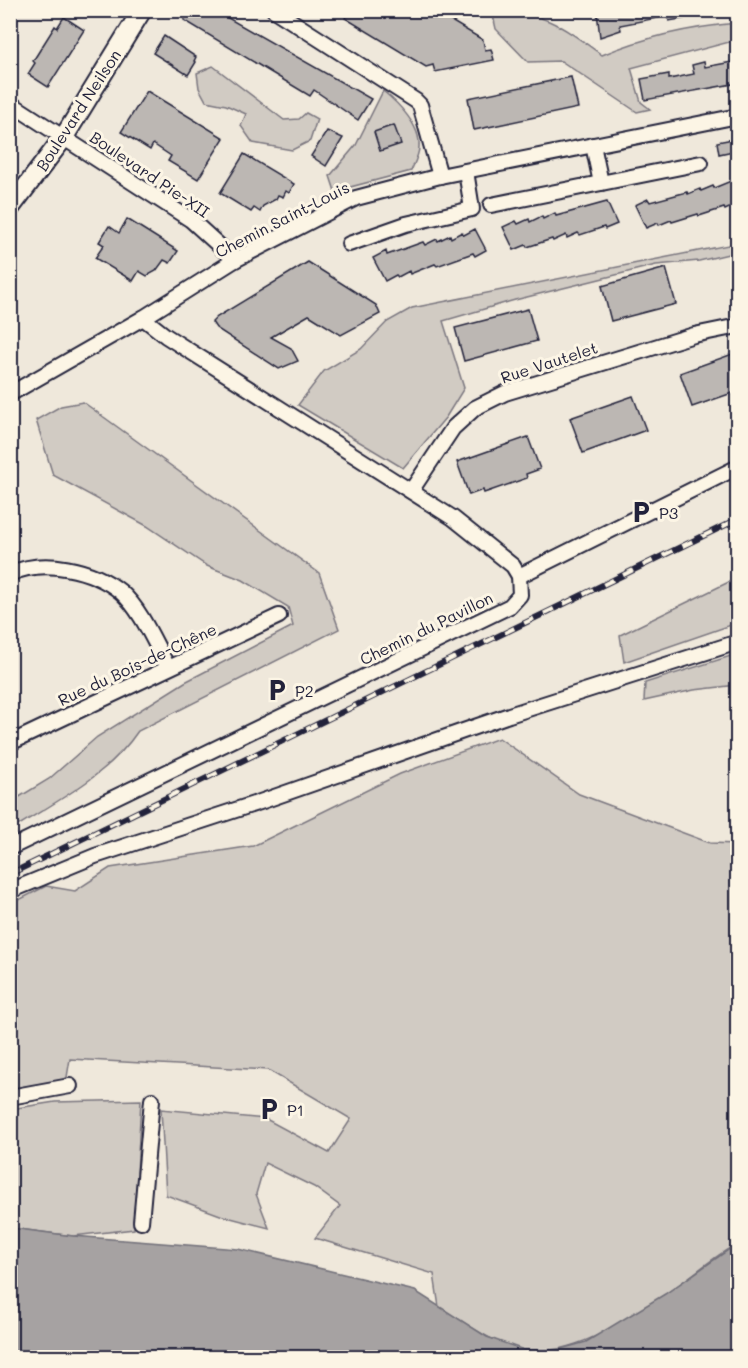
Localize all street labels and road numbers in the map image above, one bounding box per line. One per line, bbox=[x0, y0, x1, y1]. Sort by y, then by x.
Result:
street label: Boulevard Neilson bbox=[31, 45, 125, 175]
street label: Boulevard Pie-XII bbox=[86, 126, 214, 222]
street label: Chemin Saint-Louis bbox=[211, 176, 353, 262]
street label: Rue Vautelet bbox=[498, 336, 600, 388]
street label: Chemin du Pavillon bbox=[356, 587, 496, 669]
street label: Rue du Bois-de-Chêne bbox=[54, 618, 220, 710]

